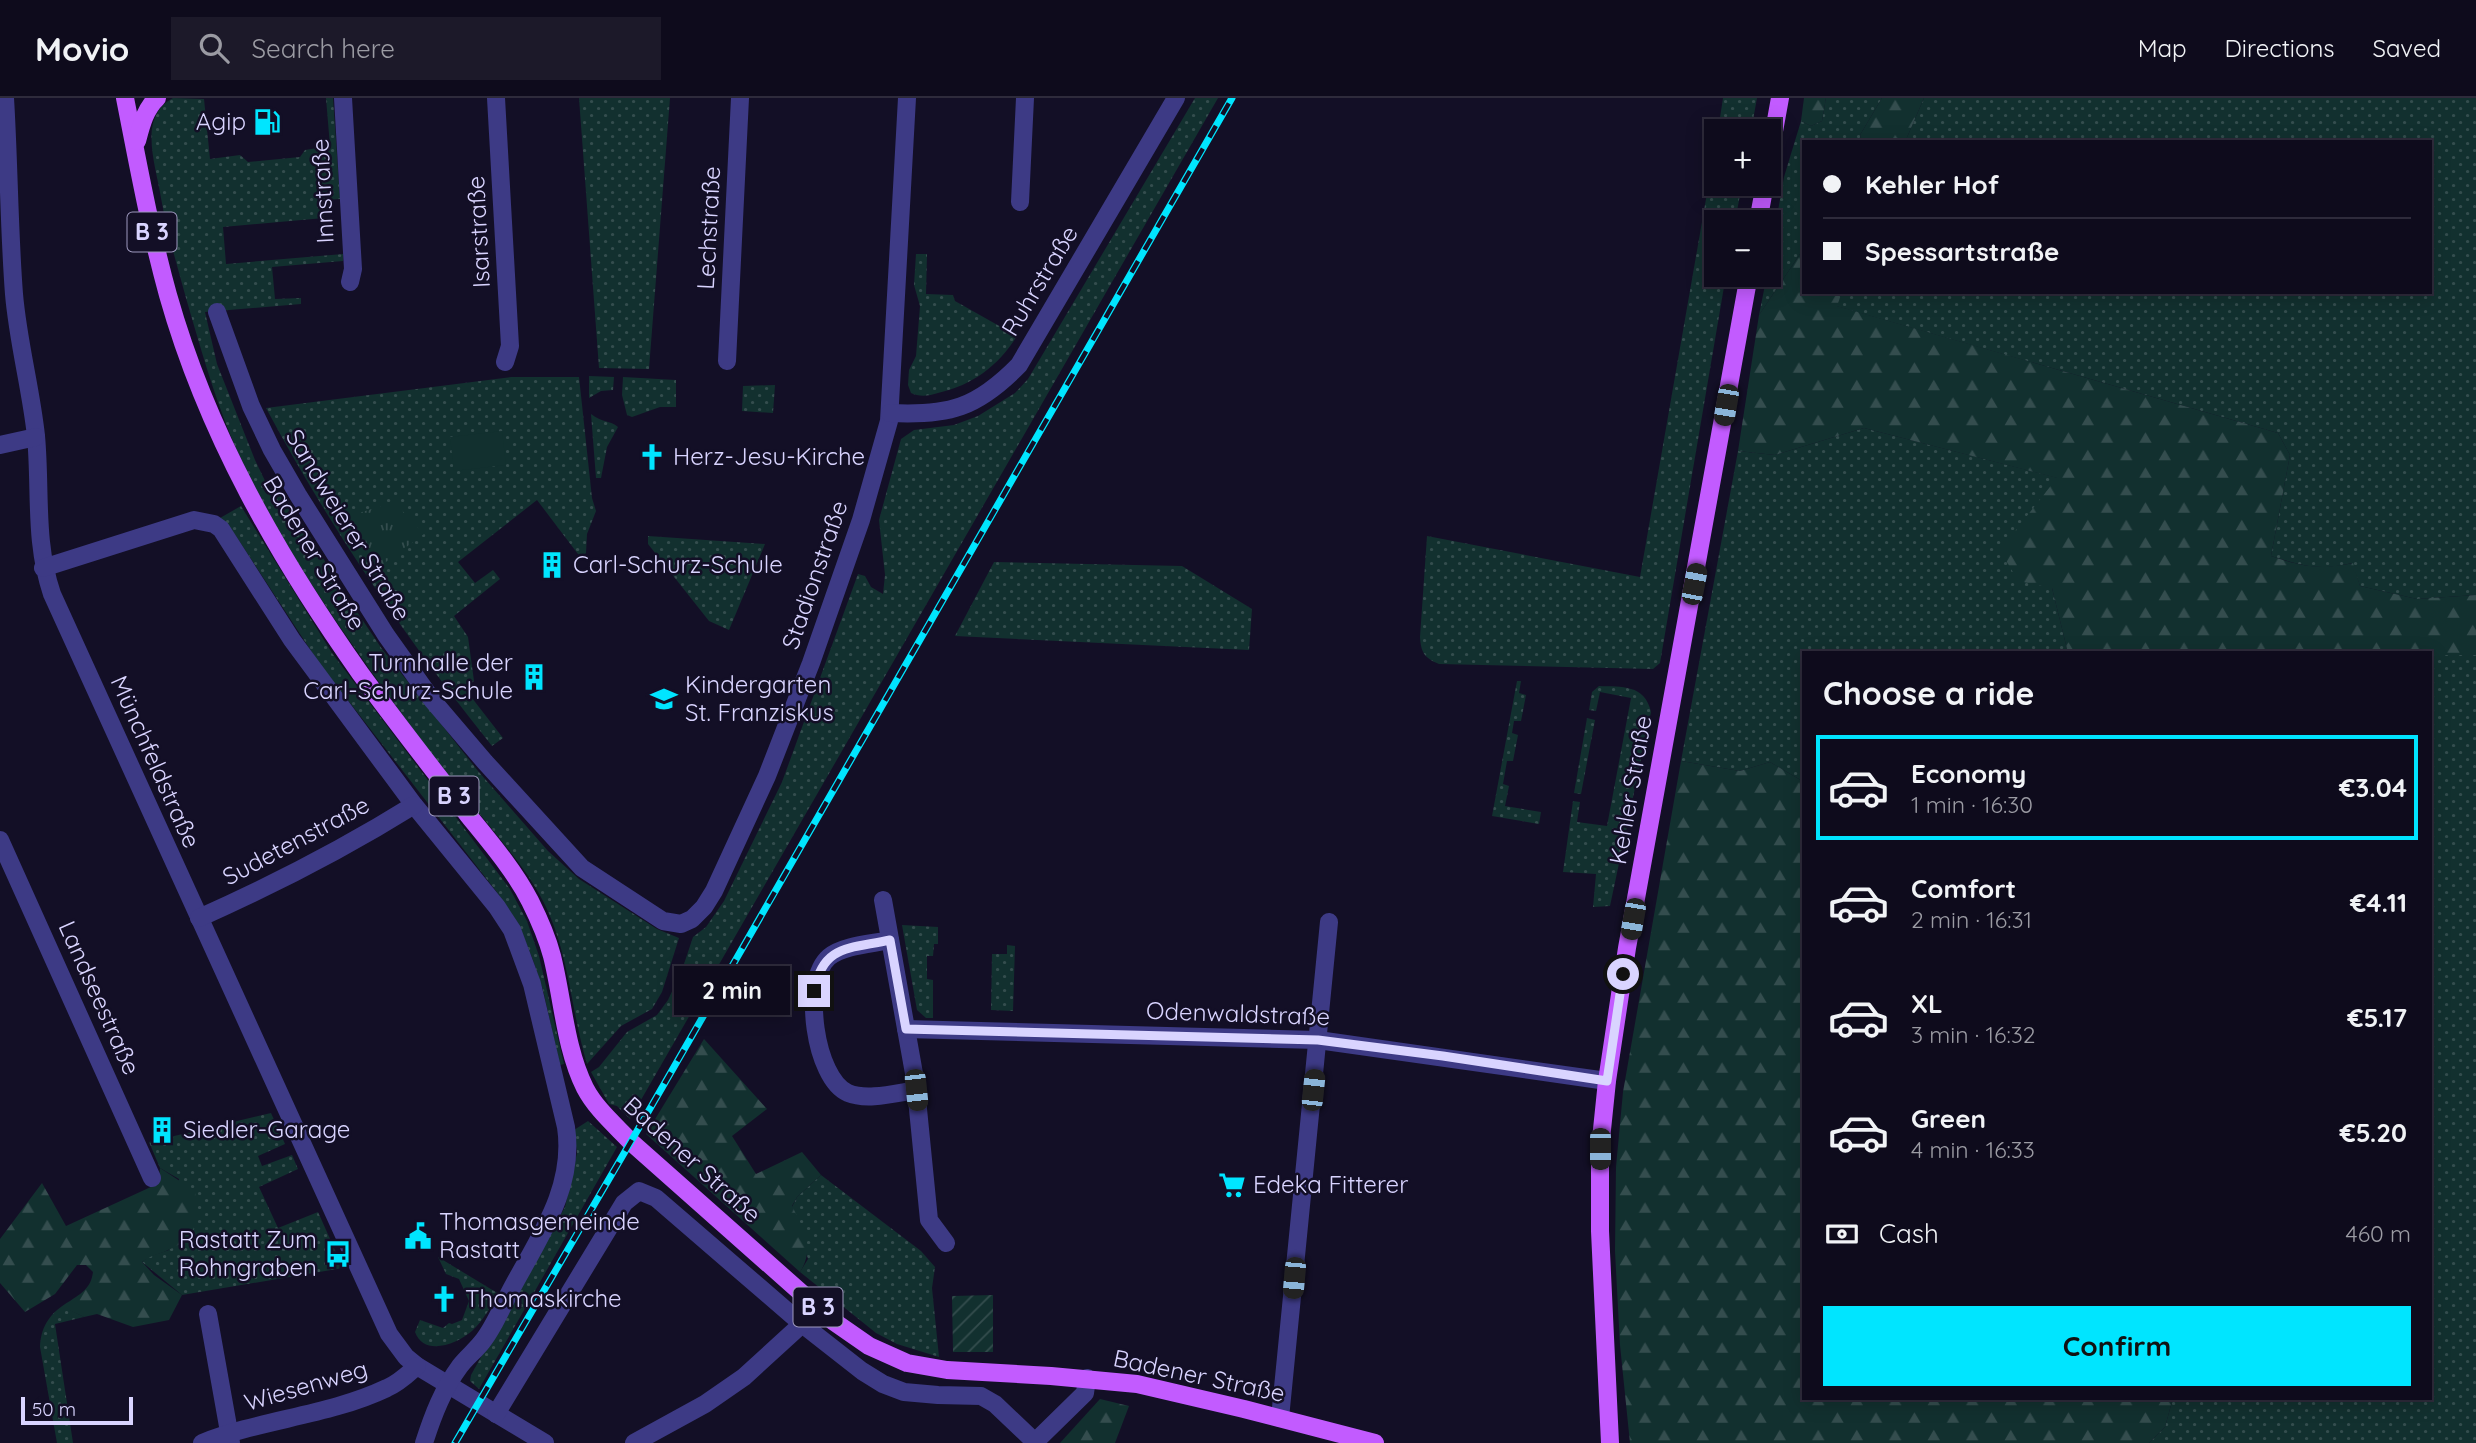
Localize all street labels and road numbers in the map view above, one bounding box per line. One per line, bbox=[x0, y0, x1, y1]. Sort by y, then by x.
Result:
street label: Innstraße bbox=[304, 138, 340, 244]
street label: Lechstraße bbox=[690, 166, 726, 290]
street label: Isarstraße bbox=[460, 175, 496, 289]
road number: B 3 bbox=[128, 212, 176, 252]
street label: Ruhrstraße bbox=[995, 220, 1084, 341]
street label: Sandweierer Straße bbox=[280, 423, 418, 626]
street label: Badener Straße bbox=[257, 470, 373, 635]
street label: Stadionstraße bbox=[775, 496, 854, 653]
street label: Münchfeldstraße bbox=[104, 671, 207, 852]
street label: Kehler Straße bbox=[1602, 713, 1658, 867]
road number: B 3 bbox=[430, 776, 478, 816]
street label: Sudetenstraße bbox=[217, 789, 374, 891]
street label: Landseestraße bbox=[53, 916, 147, 1079]
street label: Odenwaldstraße bbox=[1146, 995, 1331, 1031]
street label: Badener Straße bbox=[618, 1090, 768, 1229]
road number: B 3 bbox=[794, 1288, 842, 1326]
street label: Badener Straße bbox=[1111, 1342, 1288, 1408]
street label: Wiesenweg bbox=[241, 1353, 371, 1417]

